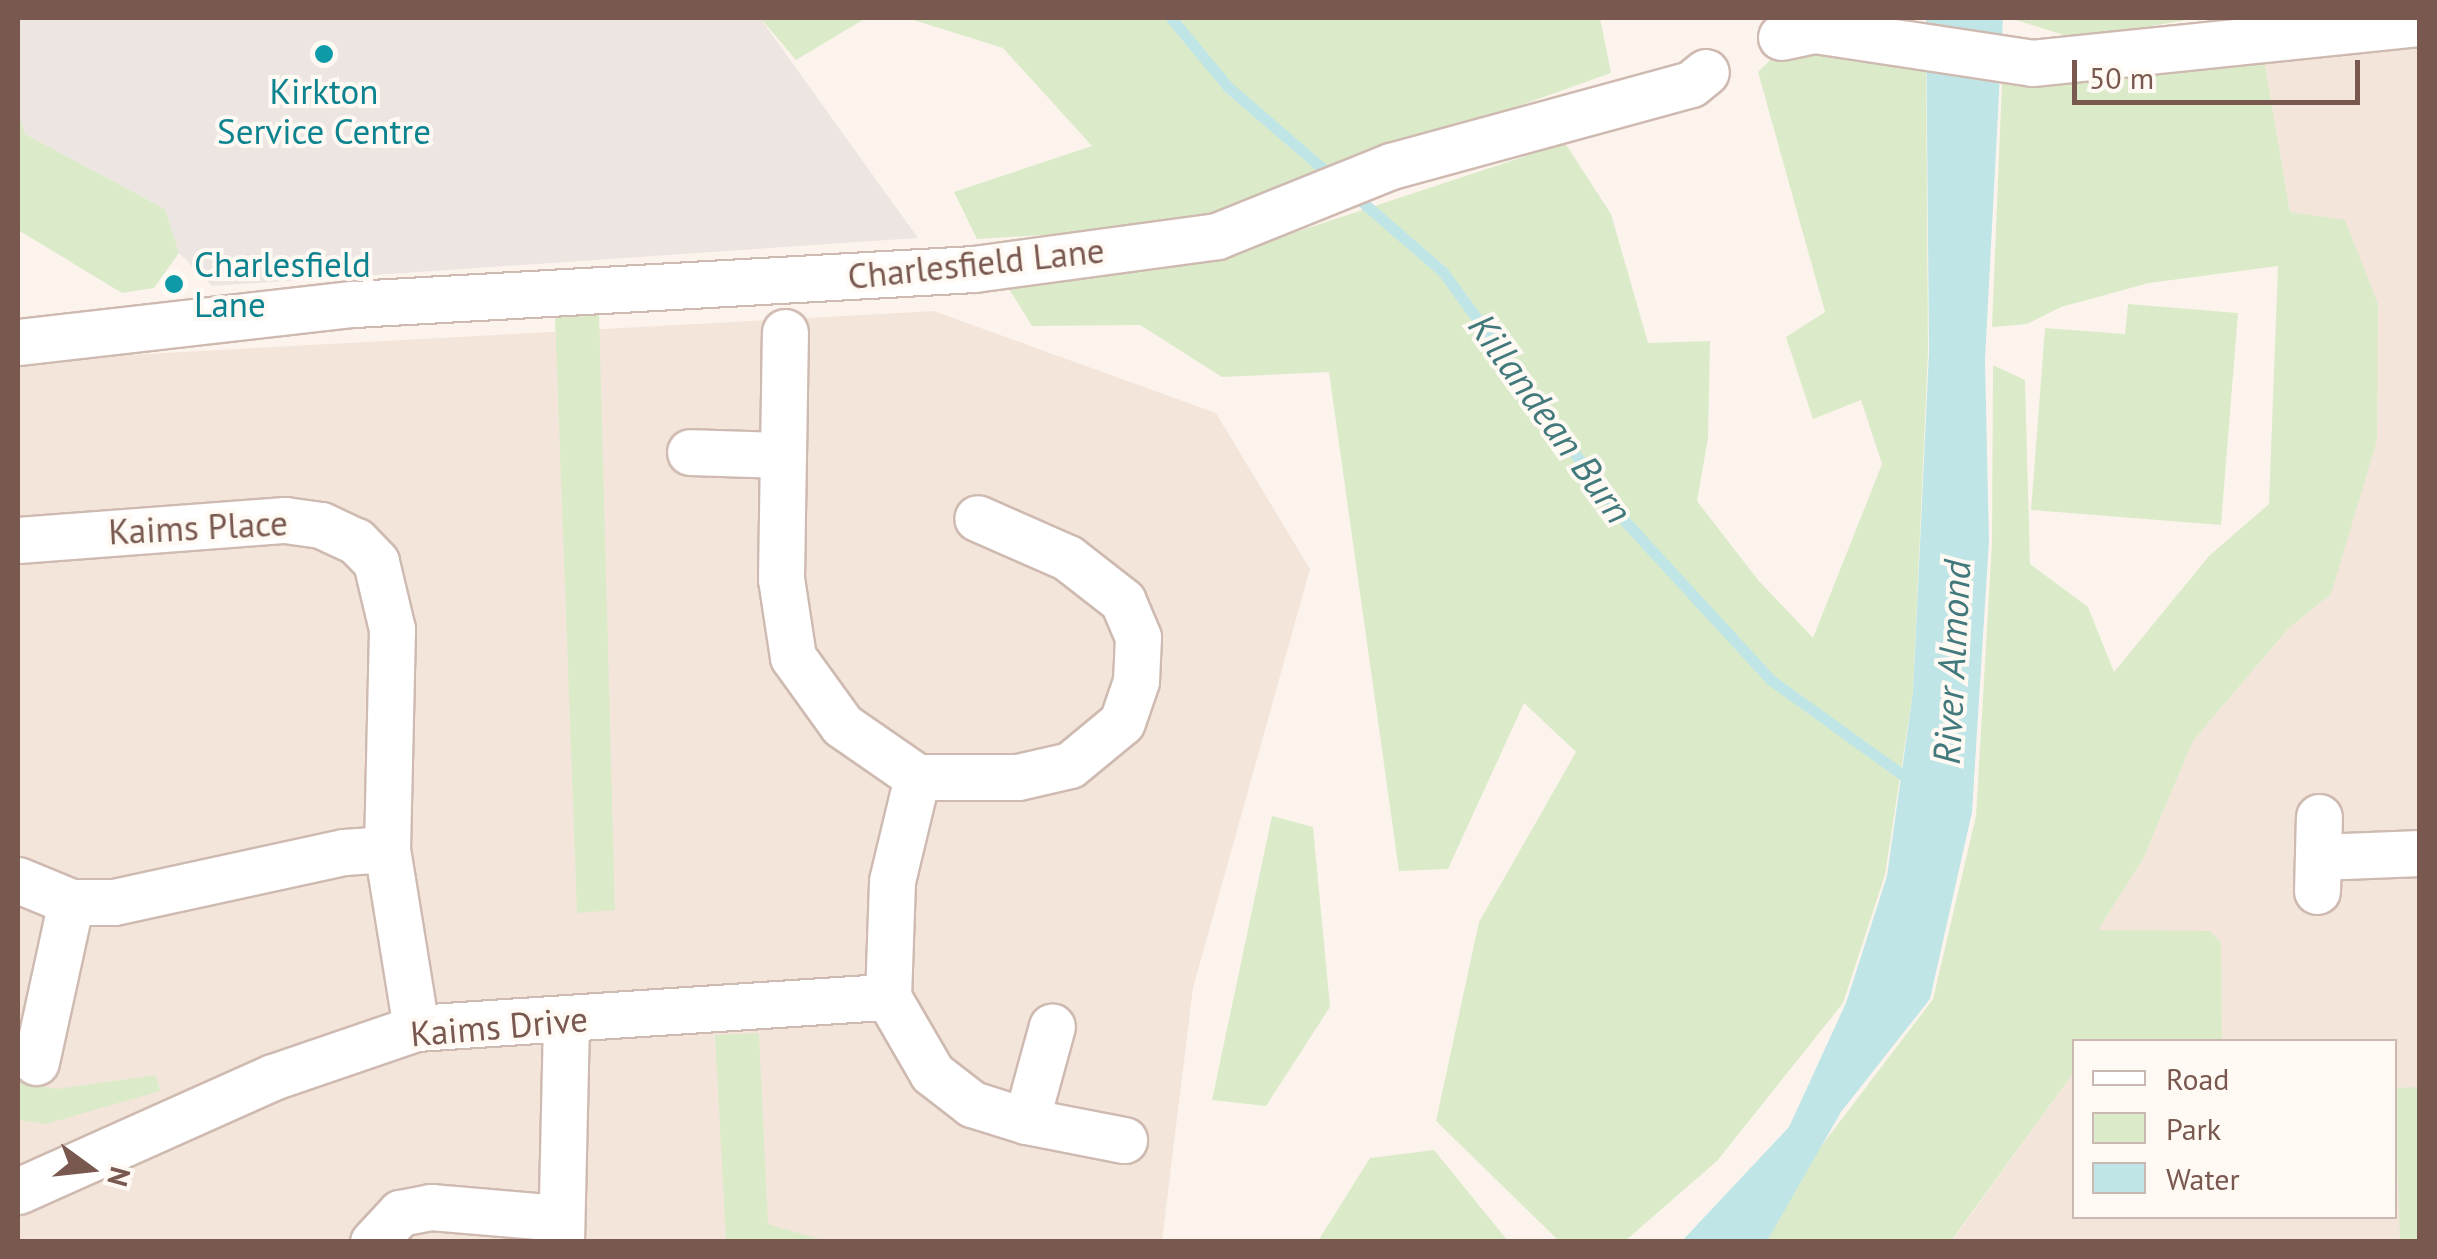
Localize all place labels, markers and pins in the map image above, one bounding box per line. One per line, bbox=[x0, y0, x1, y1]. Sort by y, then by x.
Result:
marker: Kirkton Service Centre bbox=[313, 43, 335, 65]
place label: Kirkton Service Centre bbox=[217, 70, 431, 152]
place label: Charlesfield Lane bbox=[194, 243, 371, 325]
marker: Charlesfield Lane bbox=[163, 273, 185, 295]

